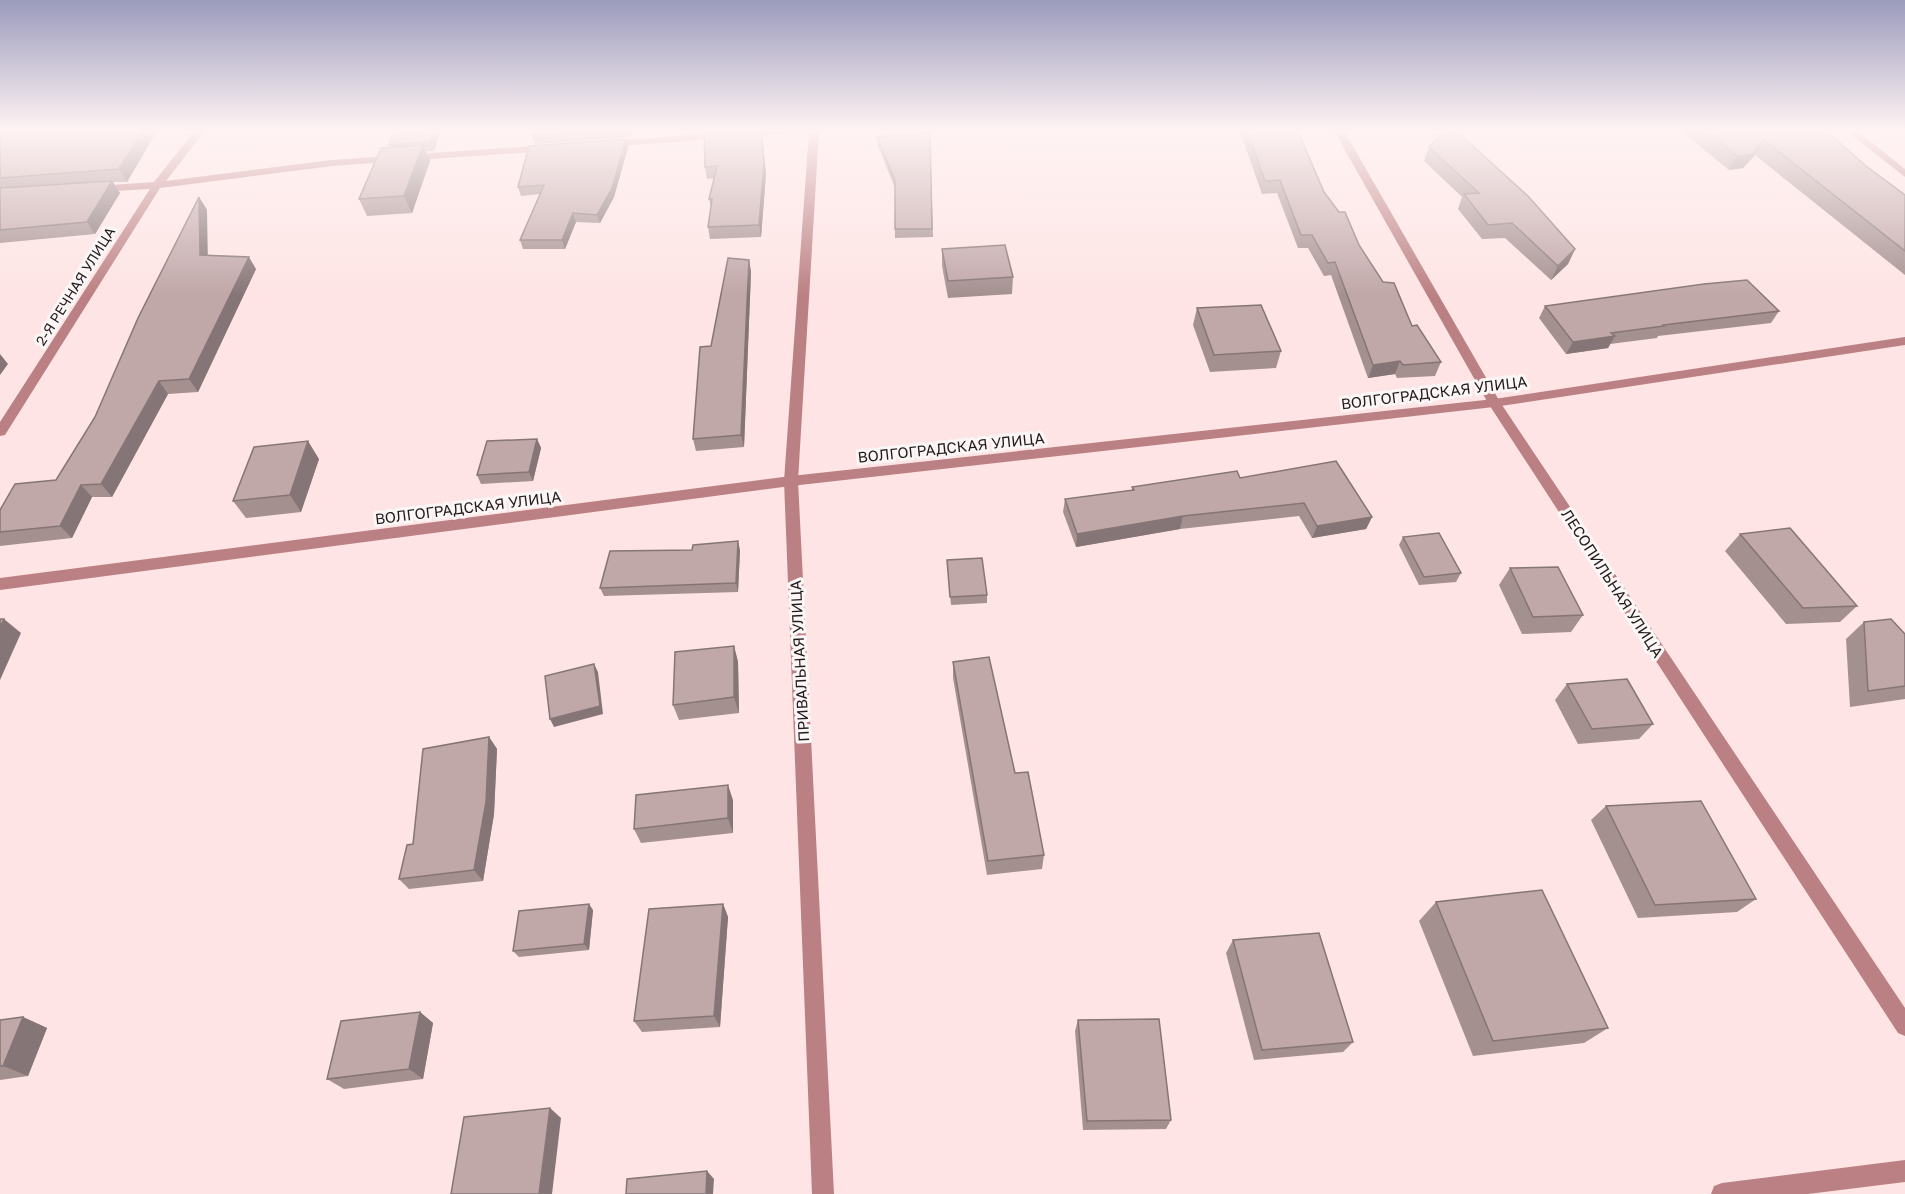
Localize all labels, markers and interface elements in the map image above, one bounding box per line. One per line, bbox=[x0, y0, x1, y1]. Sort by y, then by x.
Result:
street label: 2-Я РЕЧНАЯ УЛИЦА bbox=[32, 223, 119, 348]
street label: ВОЛГОГРАДСКАЯ УЛИЦА bbox=[1340, 372, 1528, 412]
street label: ВОЛГОГРАДСКАЯ УЛИЦА bbox=[857, 428, 1045, 466]
street label: ВОЛГОГРАДСКАЯ УЛИЦА bbox=[374, 487, 562, 527]
street label: ЛЕСОПИЛЬНАЯ УЛИЦА bbox=[1558, 506, 1668, 660]
street label: ПРИВАЛЬНАЯ УЛИЦА bbox=[786, 580, 812, 742]

